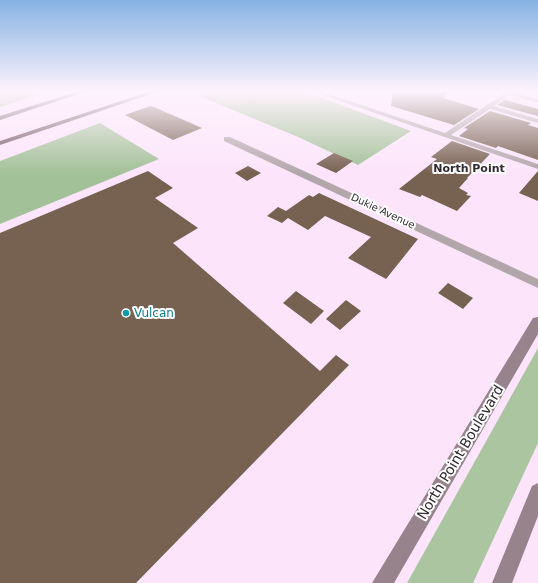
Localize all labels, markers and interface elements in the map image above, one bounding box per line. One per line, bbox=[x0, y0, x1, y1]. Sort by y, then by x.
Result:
district label: North Point bbox=[433, 162, 505, 175]
street label: Dukie Avenue bbox=[349, 191, 417, 231]
place label: Vulcan bbox=[134, 306, 174, 320]
marker: Vulcan bbox=[121, 308, 131, 318]
street label: North Point Boulevard bbox=[414, 382, 506, 522]

